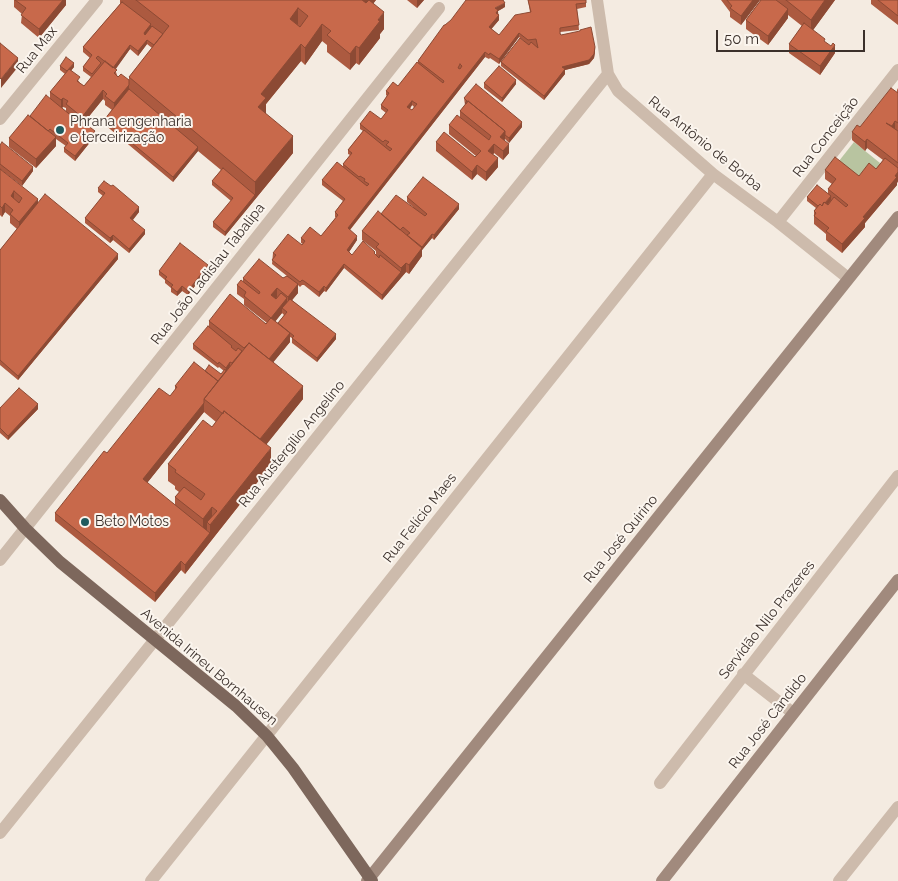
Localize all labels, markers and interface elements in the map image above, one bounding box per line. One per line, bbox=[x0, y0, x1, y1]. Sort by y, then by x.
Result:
scale bar bbox=[718, 20, 867, 52]
street label: Rua Max bbox=[13, 23, 61, 77]
text: 50 m bbox=[724, 30, 759, 48]
street label: Rua Antônio de Borba bbox=[645, 93, 765, 195]
street label: Rua Conceição bbox=[789, 94, 863, 180]
place label: Phrana engenharia e terceirização bbox=[70, 114, 192, 146]
marker: Phrana engenharia e terceirização bbox=[54, 124, 66, 136]
street label: Rua João Ladislau Tabalipa bbox=[148, 200, 268, 348]
street label: Rua Austergílio Angelino bbox=[236, 377, 348, 511]
street label: Rua Felício Maes bbox=[380, 470, 460, 566]
street label: Rua José Quirino bbox=[580, 492, 662, 586]
place label: Beto Motos bbox=[95, 514, 169, 530]
marker: Beto Motos bbox=[79, 516, 91, 528]
street label: Servidão Nilo Prazeres bbox=[716, 557, 818, 683]
street label: Avenida Irineu Bornhausen bbox=[137, 605, 281, 729]
street label: Rua José Cândido bbox=[726, 670, 810, 772]

